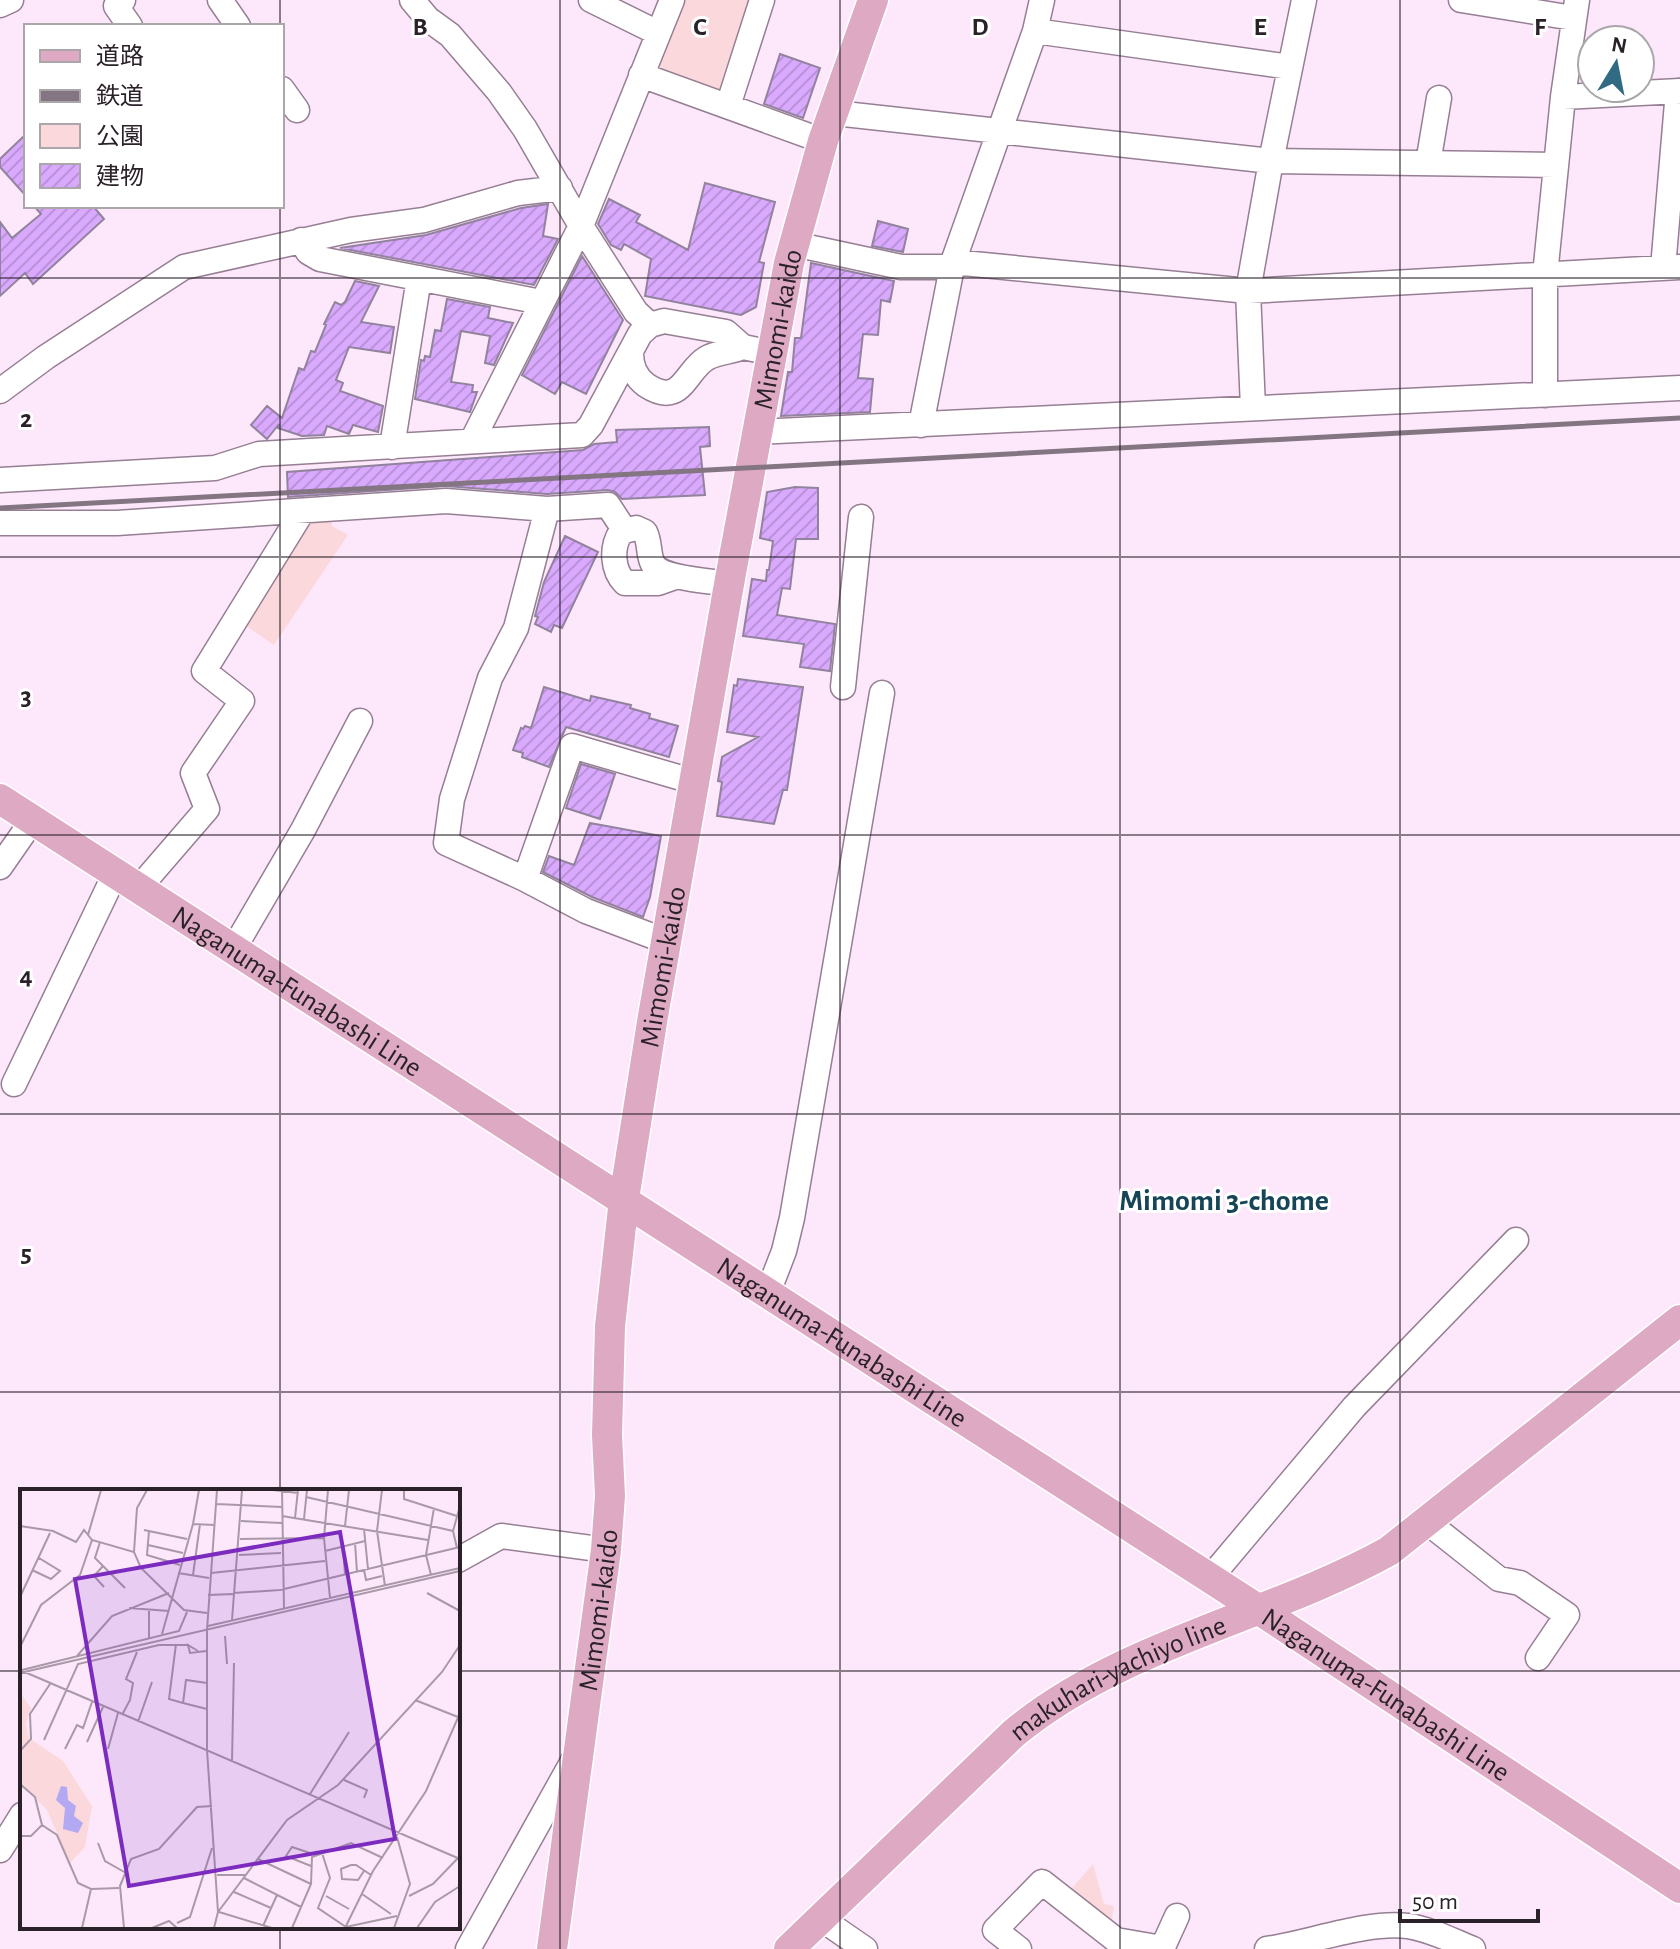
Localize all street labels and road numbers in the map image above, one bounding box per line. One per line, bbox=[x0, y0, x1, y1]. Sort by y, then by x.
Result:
street label: Mimomi-kaido bbox=[750, 246, 808, 412]
street label: Mimomi-kaido bbox=[636, 884, 692, 1049]
street label: Naganuma-Funabashi Line bbox=[167, 902, 426, 1083]
street label: Naganuma-Funabashi Line bbox=[712, 1253, 971, 1434]
street label: Mimomi-kaido bbox=[575, 1528, 623, 1693]
street label: Naganuma-Funabashi Line bbox=[1256, 1604, 1514, 1787]
street label: makuhari-yachiyo line bbox=[1005, 1612, 1230, 1747]

